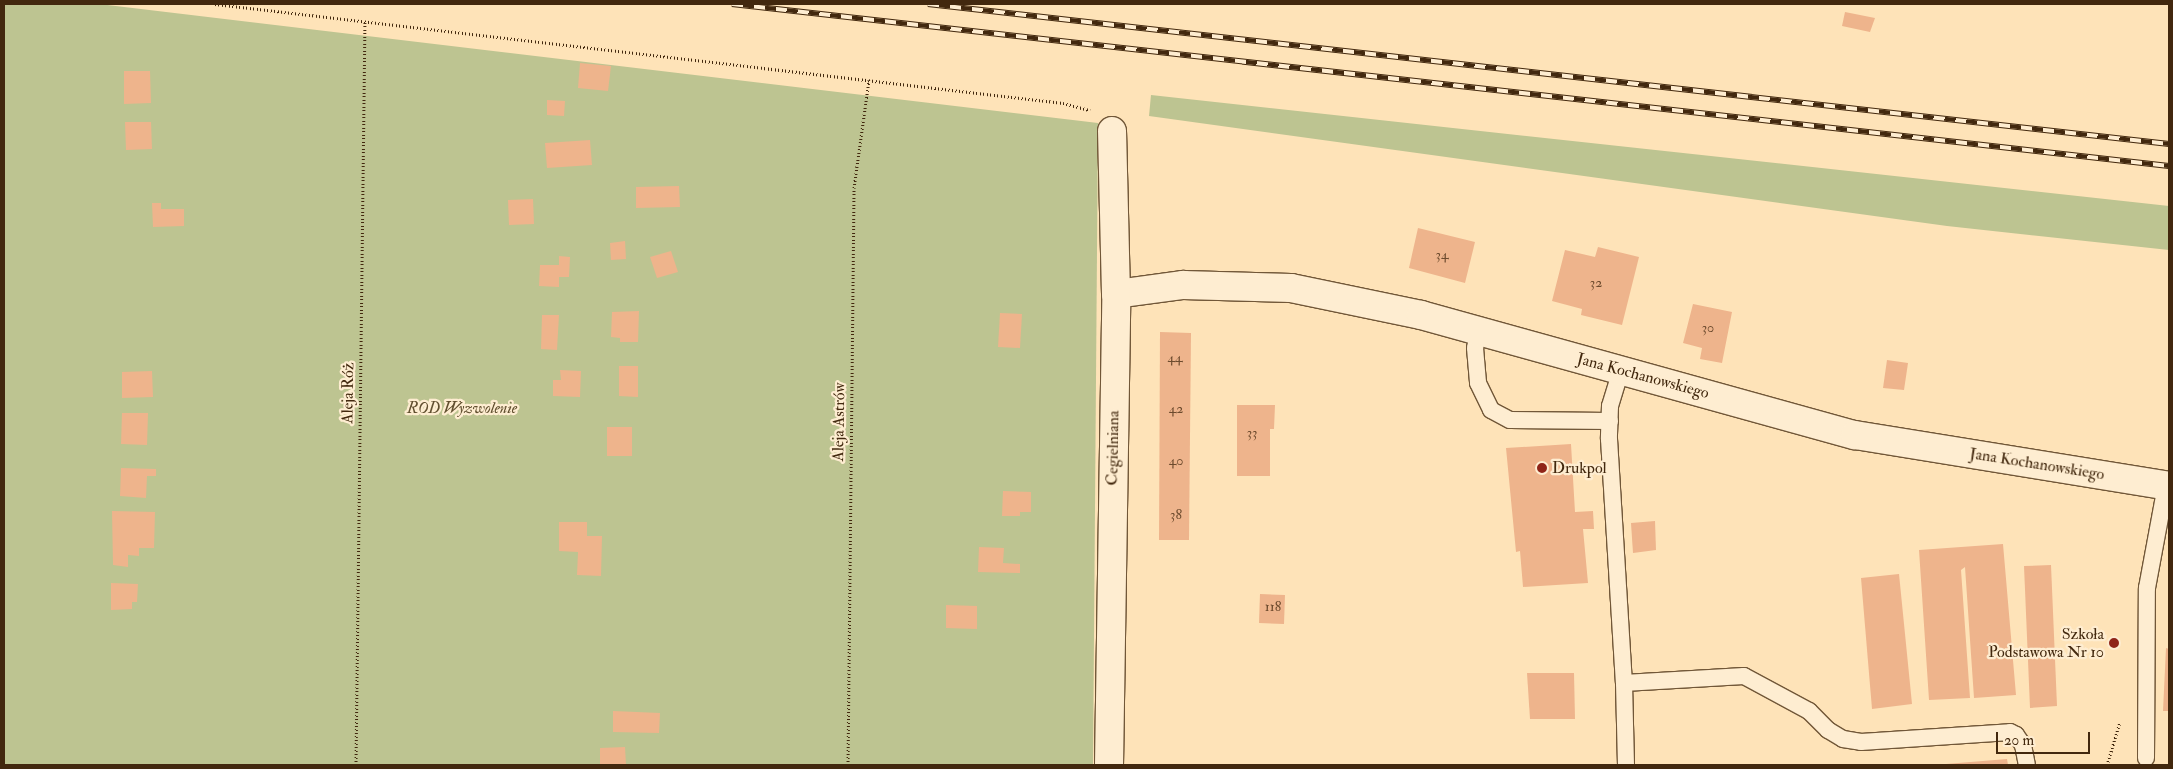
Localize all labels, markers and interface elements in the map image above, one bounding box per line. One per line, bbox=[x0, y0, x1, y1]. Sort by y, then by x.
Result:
house number: 34 bbox=[1436, 247, 1448, 263]
house number: 32 bbox=[1590, 275, 1602, 291]
house number: 30 bbox=[1702, 320, 1714, 336]
street label: Jana Kochanowskiego bbox=[1575, 349, 1711, 403]
house number: 44 bbox=[1167, 350, 1183, 366]
street label: Aleja Róż bbox=[338, 362, 358, 424]
street label: Aleja Astrów bbox=[829, 382, 849, 462]
park label: ROD Wyzwolenie bbox=[407, 398, 517, 418]
house number: 42 bbox=[1169, 401, 1183, 417]
street label: Cegielniana bbox=[1103, 410, 1123, 486]
house number: 33 bbox=[1247, 425, 1257, 441]
street label: Jana Kochanowskiego bbox=[1968, 444, 2106, 484]
house number: 40 bbox=[1169, 453, 1183, 469]
place label: Drukpol bbox=[1552, 458, 1607, 478]
marker: Drukpol bbox=[1536, 462, 1548, 474]
house number: 38 bbox=[1170, 507, 1182, 523]
house number: 118 bbox=[1265, 599, 1281, 615]
place label: Szkoła Podstawowa Nr 10 bbox=[1988, 624, 2104, 662]
marker: Szkoła Podstawowa Nr 10 bbox=[2108, 637, 2120, 649]
scale bar bbox=[1998, 722, 2092, 754]
text: 20 m bbox=[2004, 731, 2034, 750]

